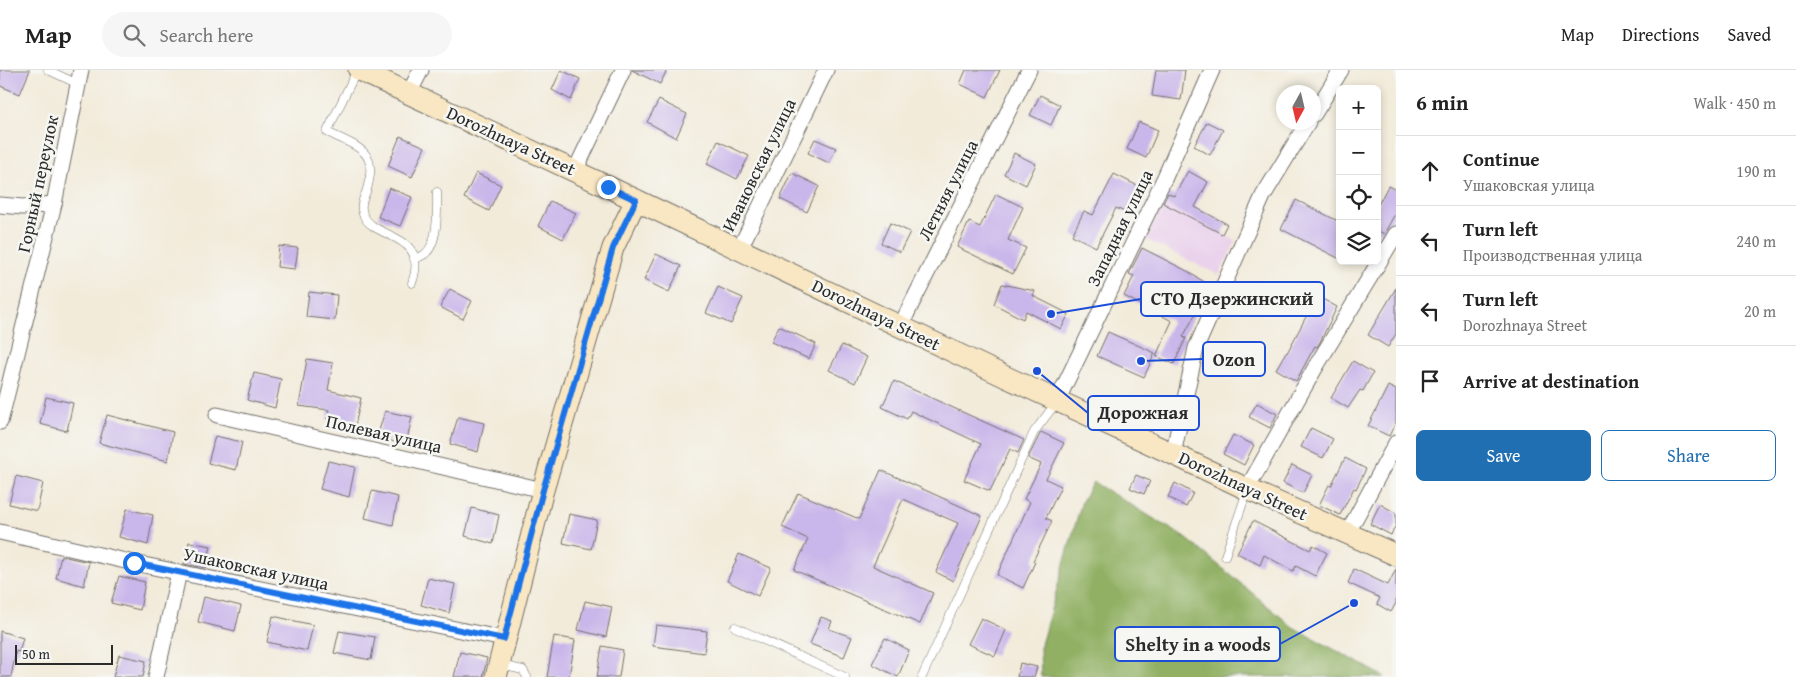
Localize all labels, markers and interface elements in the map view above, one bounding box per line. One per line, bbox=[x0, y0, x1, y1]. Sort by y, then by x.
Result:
search box bbox=[102, 12, 452, 57]
text: Map bbox=[25, 17, 72, 52]
icon: search bbox=[120, 21, 148, 49]
text: Search here bbox=[160, 21, 253, 49]
text: Map bbox=[1561, 21, 1594, 48]
text: Directions bbox=[1622, 21, 1699, 48]
text: Saved bbox=[1727, 21, 1771, 48]
north arrow bbox=[1276, 85, 1321, 130]
map controls bbox=[1336, 85, 1381, 265]
button: + bbox=[1336, 85, 1381, 130]
text: 6 min bbox=[1416, 87, 1468, 118]
text: Walk · 450 m bbox=[1693, 91, 1776, 115]
street label: Ивановская улица bbox=[715, 93, 803, 236]
street label: Dorozhnaya Street bbox=[442, 99, 581, 183]
street label: Горный переулок bbox=[10, 112, 65, 255]
button: − bbox=[1336, 130, 1381, 175]
street label: Летняя улица bbox=[911, 134, 985, 245]
text: Continue bbox=[1463, 145, 1540, 173]
icon: ahead bbox=[1416, 157, 1444, 185]
text: 190 m bbox=[1736, 159, 1776, 183]
street label: Западная улица bbox=[1080, 164, 1160, 291]
text: Ушаковская улица bbox=[1463, 173, 1595, 197]
button: locate bbox=[1336, 175, 1381, 220]
route end bbox=[597, 176, 620, 199]
text: Turn left bbox=[1463, 215, 1538, 243]
button: layers bbox=[1336, 220, 1381, 265]
icon: left bbox=[1416, 227, 1444, 255]
text: 240 m bbox=[1736, 229, 1776, 253]
text: Производственная улица bbox=[1463, 243, 1642, 267]
street label: Dorozhnaya Street bbox=[807, 272, 946, 358]
callout: СТО Дзержинский bbox=[1141, 282, 1324, 316]
text: СТО Дзержинский bbox=[1151, 284, 1313, 312]
text: Turn left bbox=[1463, 285, 1538, 313]
icon: left bbox=[1416, 297, 1444, 325]
text: 20 m bbox=[1744, 299, 1776, 323]
text: Dorozhnaya Street bbox=[1463, 313, 1587, 337]
callout: Ozon bbox=[1203, 342, 1265, 376]
text: Ozon bbox=[1213, 345, 1256, 373]
icon: arrive bbox=[1416, 367, 1444, 395]
text: Arrive at destination bbox=[1463, 367, 1639, 395]
callout: Дорожная bbox=[1088, 396, 1199, 430]
text: Дорожная bbox=[1097, 398, 1188, 426]
street label: Полевая улица bbox=[324, 407, 445, 460]
button: Save bbox=[1416, 430, 1591, 481]
button: Share bbox=[1601, 430, 1776, 481]
street label: Dorozhnaya Street bbox=[1174, 444, 1313, 528]
street label: Ушаковская улица bbox=[181, 540, 332, 597]
route start bbox=[123, 552, 146, 575]
callout: Shelty in a woods bbox=[1115, 627, 1280, 661]
text: Shelty in a woods bbox=[1125, 630, 1271, 658]
scale bar bbox=[15, 642, 112, 665]
text: 50 m bbox=[22, 644, 50, 664]

